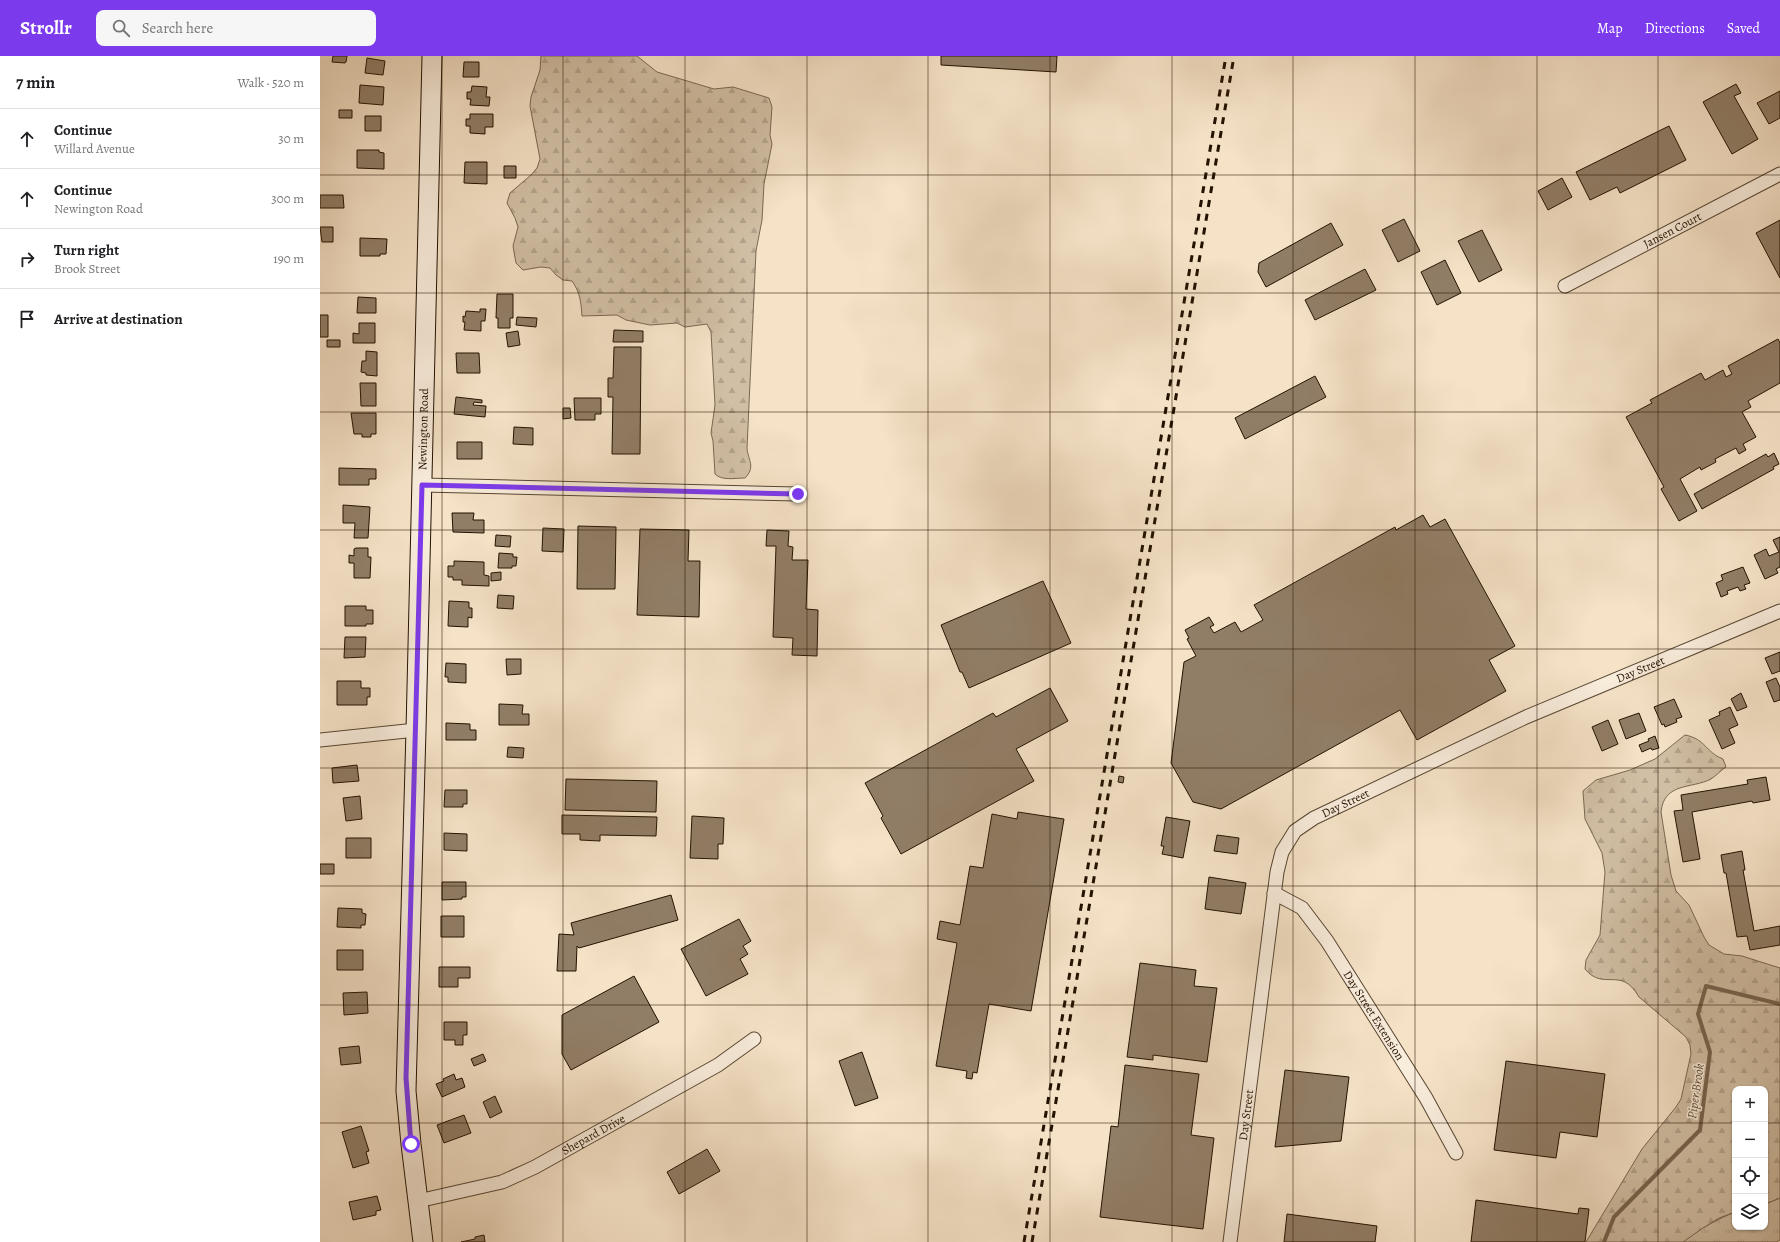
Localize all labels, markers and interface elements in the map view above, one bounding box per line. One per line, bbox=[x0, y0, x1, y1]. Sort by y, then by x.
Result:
search box bbox=[96, 10, 376, 46]
text: Strollr bbox=[20, 15, 72, 41]
icon: search bbox=[110, 17, 132, 39]
text: Search here bbox=[142, 18, 213, 38]
text: Map bbox=[1597, 19, 1623, 38]
text: Directions bbox=[1645, 19, 1705, 38]
text: Saved bbox=[1727, 19, 1760, 38]
text: 7 min bbox=[16, 71, 55, 94]
text: Walk · 520 m bbox=[237, 74, 304, 91]
text: Continue bbox=[54, 120, 112, 140]
icon: ahead bbox=[16, 128, 38, 150]
text: 30 m bbox=[278, 130, 304, 147]
text: Willard Avenue bbox=[54, 140, 135, 157]
text: Continue bbox=[54, 180, 112, 200]
icon: ahead bbox=[16, 188, 38, 210]
text: 300 m bbox=[271, 190, 304, 207]
text: Newington Road bbox=[54, 200, 143, 217]
street label: Jansen Court bbox=[1641, 208, 1704, 252]
text: Turn right bbox=[54, 240, 119, 260]
icon: right bbox=[16, 248, 38, 270]
text: 190 m bbox=[273, 250, 304, 267]
text: Brook Street bbox=[54, 260, 120, 277]
icon: arrive bbox=[16, 308, 38, 330]
text: Arrive at destination bbox=[54, 309, 183, 329]
street label: Newington Road bbox=[414, 387, 432, 470]
route end bbox=[789, 485, 807, 503]
street label: Day Street bbox=[1614, 652, 1667, 687]
street label: Day Street bbox=[1319, 785, 1372, 821]
street label: Day Street Extension bbox=[1340, 967, 1408, 1064]
water label: Piper Brook bbox=[1683, 1062, 1708, 1120]
map controls bbox=[1732, 1086, 1768, 1230]
button: + bbox=[1732, 1086, 1768, 1122]
street label: Day Street bbox=[1235, 1089, 1257, 1141]
street label: Shepard Drive bbox=[559, 1110, 628, 1159]
button: − bbox=[1732, 1122, 1768, 1158]
route start bbox=[402, 1135, 420, 1153]
button: locate bbox=[1732, 1158, 1768, 1194]
button: layers bbox=[1732, 1194, 1768, 1230]

